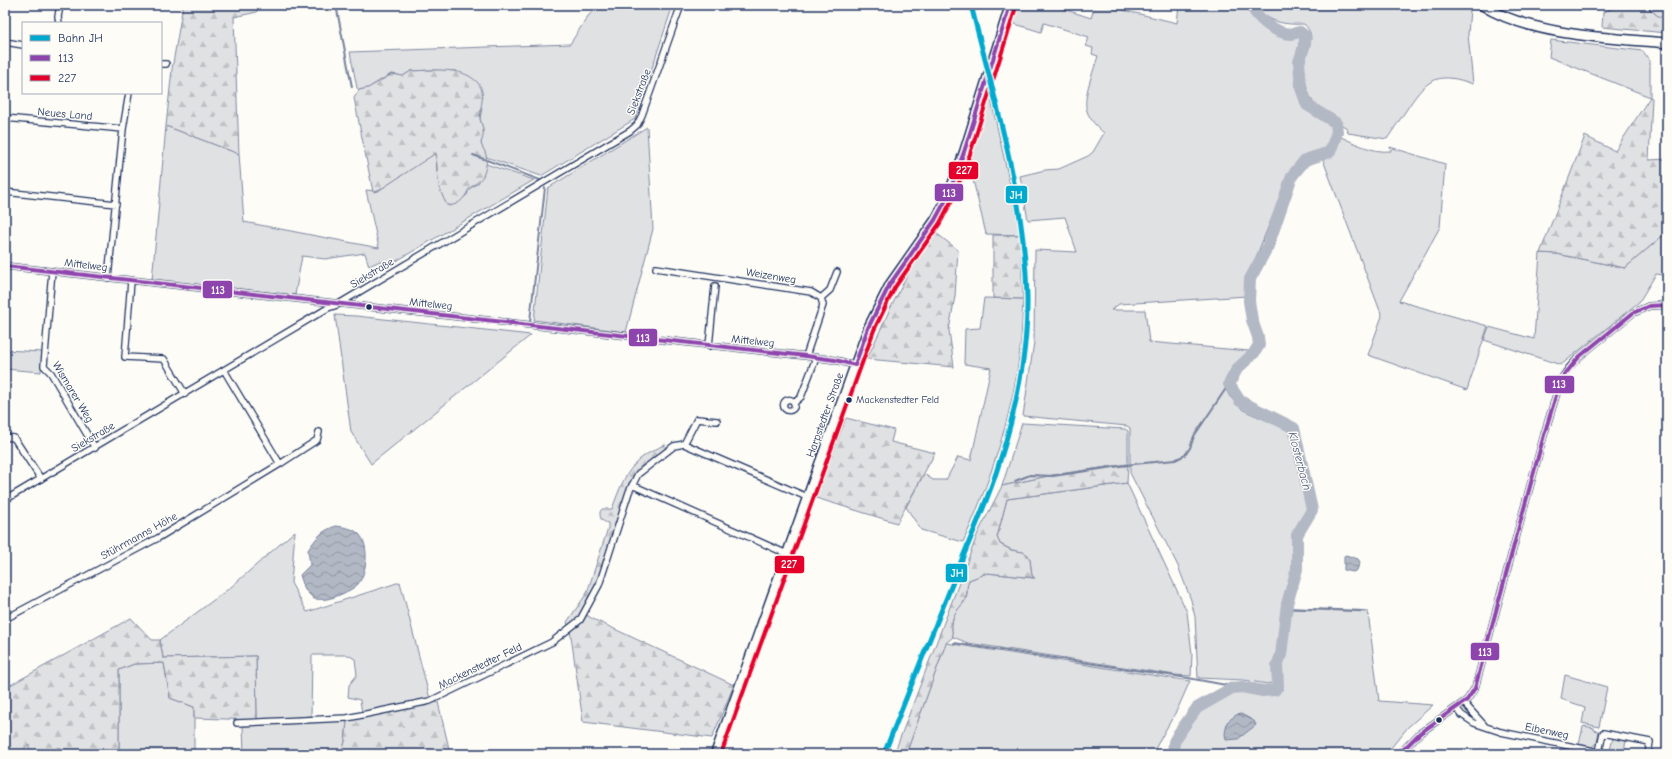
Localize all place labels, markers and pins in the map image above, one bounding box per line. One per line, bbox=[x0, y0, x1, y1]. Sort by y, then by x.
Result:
unlabelled marker bbox=[364, 302, 374, 312]
place label: Mackenstedter Feld bbox=[856, 394, 939, 406]
marker: Mackenstedter Feld bbox=[844, 395, 854, 405]
unlabelled marker bbox=[1434, 715, 1444, 725]

